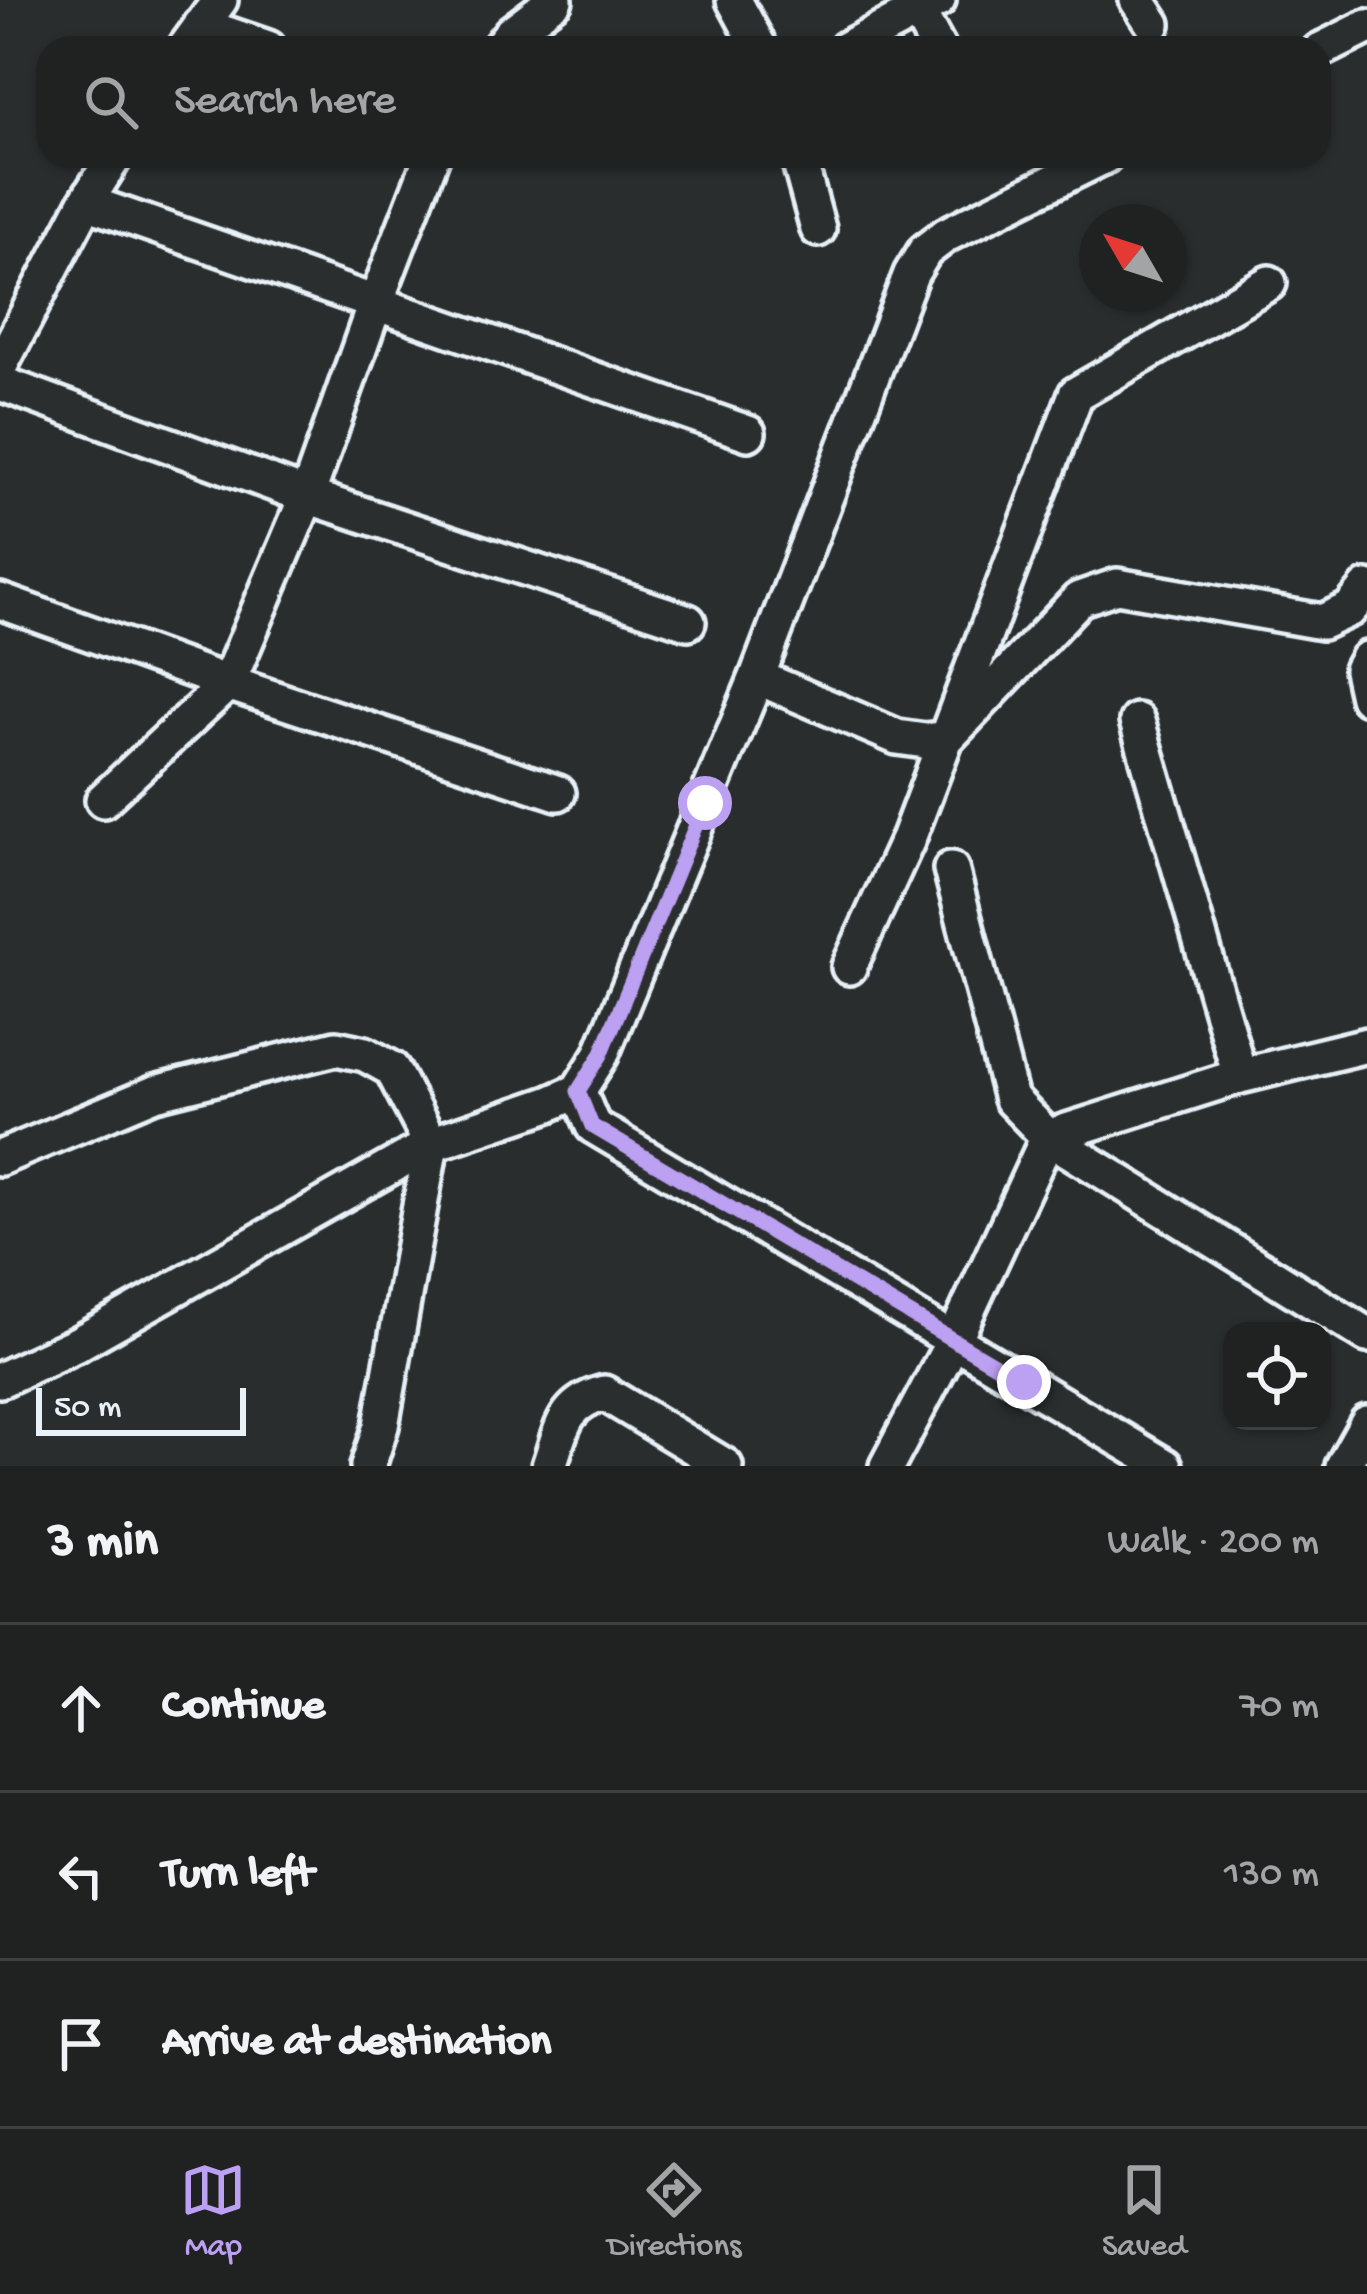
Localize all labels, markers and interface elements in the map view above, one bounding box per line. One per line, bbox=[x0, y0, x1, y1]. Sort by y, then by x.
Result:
search box bbox=[36, 36, 1331, 168]
icon: search bbox=[78, 69, 144, 135]
text: Search here bbox=[174, 76, 396, 129]
north arrow bbox=[1079, 204, 1187, 312]
route start bbox=[678, 776, 732, 830]
map controls bbox=[1223, 1322, 1331, 1430]
button: locate bbox=[1223, 1322, 1331, 1430]
route end bbox=[997, 1355, 1051, 1409]
scale bar bbox=[36, 1382, 246, 1435]
text: 50 m bbox=[54, 1390, 121, 1428]
text: 3 min bbox=[48, 1514, 158, 1574]
text: Walk · 200 m bbox=[1107, 1521, 1319, 1567]
icon: ahead bbox=[48, 1675, 114, 1741]
text: Continue bbox=[162, 1681, 325, 1734]
text: 70 m bbox=[1240, 1685, 1319, 1731]
icon: left bbox=[48, 1843, 114, 1909]
text: Turn left bbox=[162, 1849, 314, 1902]
text: 130 m bbox=[1224, 1853, 1319, 1899]
icon: arrive bbox=[48, 2011, 114, 2077]
text: Arrive at destination bbox=[162, 2017, 551, 2070]
tab: Map bbox=[180, 2157, 246, 2267]
tab: Directions bbox=[607, 2157, 741, 2267]
tab: Saved bbox=[1102, 2157, 1187, 2267]

